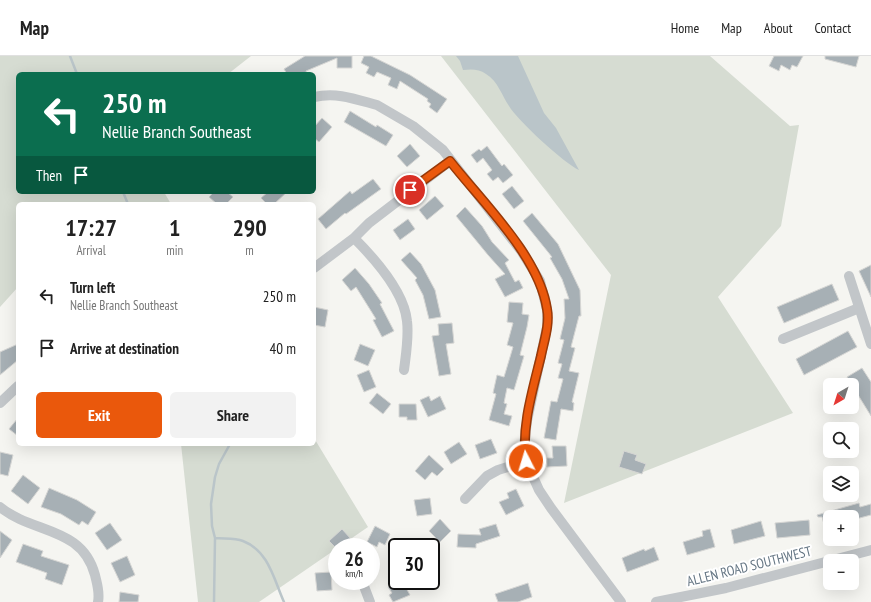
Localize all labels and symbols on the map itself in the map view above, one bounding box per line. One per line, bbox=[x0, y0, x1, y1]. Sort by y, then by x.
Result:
pin bbox=[393, 173, 427, 207]
north arrow bbox=[823, 378, 859, 414]
position arrow bbox=[505, 440, 547, 482]
speed limit sign: 30 bbox=[388, 538, 440, 590]
street label: ALLEN ROAD SOUTHWEST bbox=[685, 542, 814, 590]

